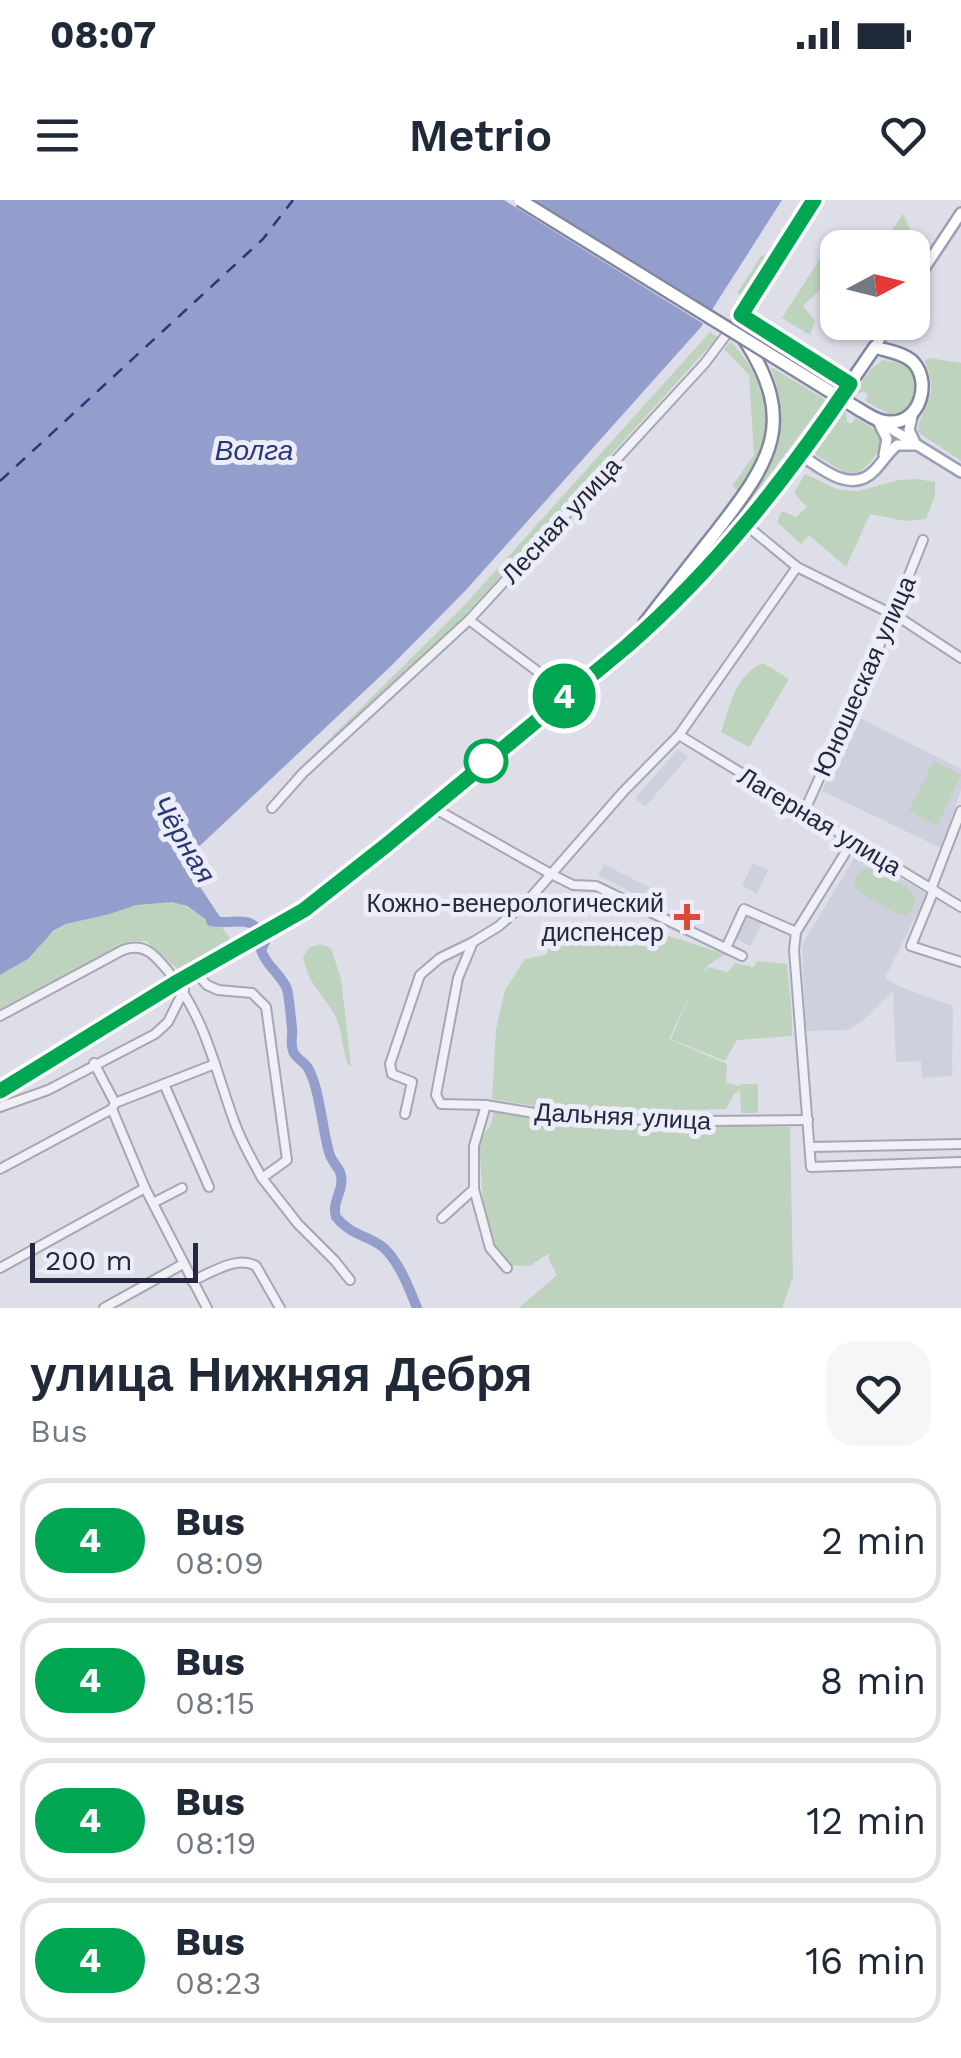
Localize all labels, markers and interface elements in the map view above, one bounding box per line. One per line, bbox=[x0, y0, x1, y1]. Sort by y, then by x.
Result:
text: 08:07 bbox=[50, 13, 156, 57]
icon: menu bbox=[30, 108, 85, 163]
icon: heart bbox=[876, 108, 931, 163]
text: Metrio bbox=[409, 109, 552, 162]
north arrow bbox=[820, 230, 930, 340]
map controls bbox=[820, 230, 930, 340]
water label: Волга bbox=[215, 434, 293, 467]
street label: Лесная улица bbox=[496, 451, 627, 589]
street label: Юношеская улица bbox=[807, 572, 922, 781]
line badge: 4 bbox=[532, 664, 596, 728]
text: 4 bbox=[553, 675, 575, 717]
unlabelled marker bbox=[465, 740, 507, 782]
street label: Лагерная улица bbox=[733, 761, 907, 882]
water label: Чёрная bbox=[145, 790, 222, 889]
place label: Кожно-венерологический диспенсер bbox=[367, 889, 664, 947]
marker: Кожно-венерологический диспенсер bbox=[674, 904, 700, 930]
street label: Дальняя улица bbox=[534, 1097, 712, 1136]
scale bar bbox=[30, 1238, 198, 1282]
text: 200 m bbox=[45, 1244, 132, 1277]
button: heart bbox=[826, 1341, 931, 1446]
text: улица Нижняя Дебря bbox=[30, 1346, 533, 1403]
text: Bus bbox=[30, 1412, 88, 1450]
text: Bus bbox=[175, 1500, 245, 1544]
text: 4 bbox=[79, 1519, 101, 1561]
text: 2 min bbox=[821, 1519, 926, 1563]
text: 08:09 bbox=[175, 1544, 264, 1582]
text: Bus bbox=[175, 1640, 245, 1684]
text: 4 bbox=[79, 1659, 101, 1701]
text: 8 min bbox=[820, 1659, 926, 1703]
text: 08:15 bbox=[175, 1684, 255, 1722]
text: Bus bbox=[175, 1780, 245, 1824]
text: 4 bbox=[79, 1799, 101, 1841]
text: 12 min bbox=[806, 1799, 926, 1843]
text: 08:19 bbox=[175, 1824, 256, 1862]
text: Bus bbox=[175, 1920, 245, 1964]
text: 4 bbox=[79, 1939, 101, 1981]
text: 16 min bbox=[805, 1939, 926, 1983]
text: 08:23 bbox=[175, 1964, 261, 2002]

